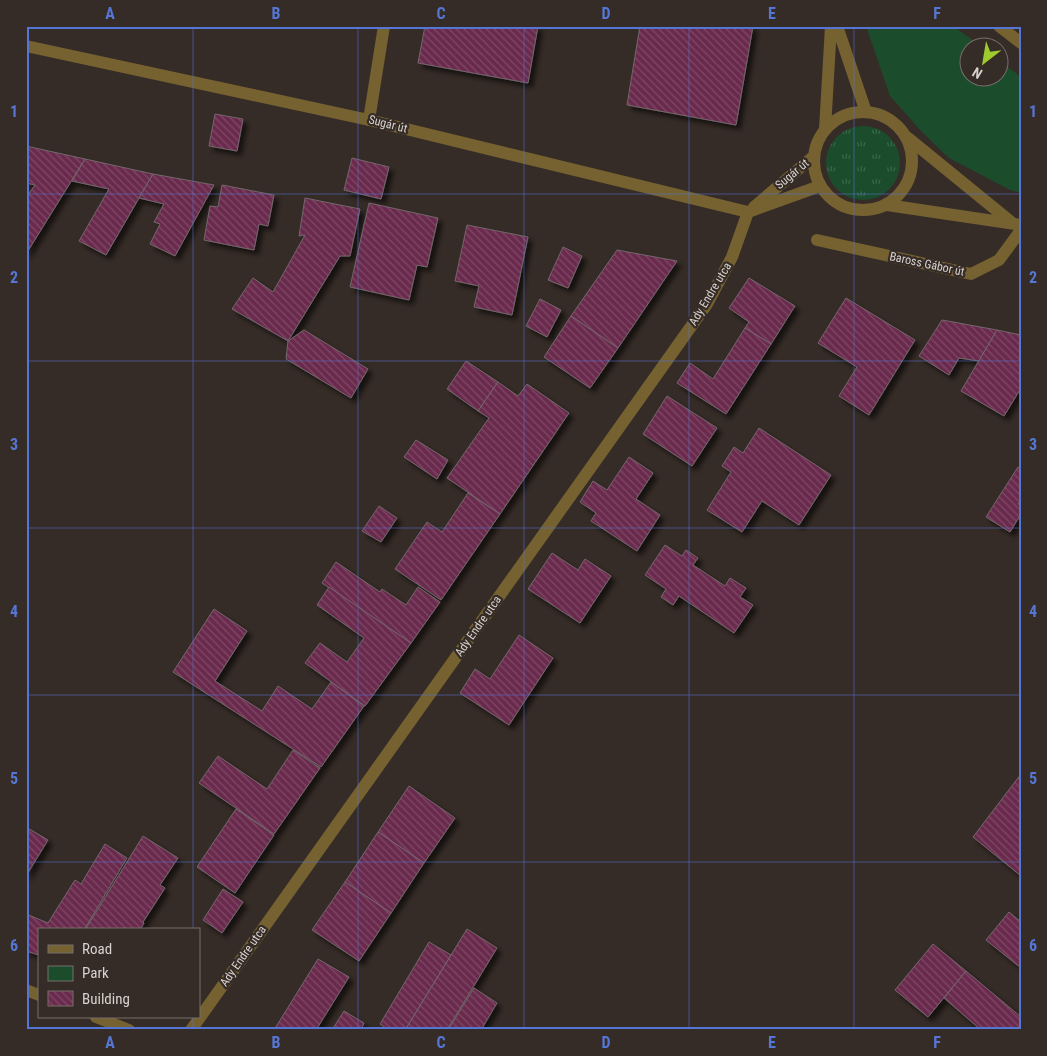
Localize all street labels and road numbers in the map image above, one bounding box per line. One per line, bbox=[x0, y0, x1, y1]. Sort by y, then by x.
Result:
street label: Sugár út bbox=[367, 112, 409, 136]
street label: Sugár út bbox=[772, 156, 812, 192]
street label: Baross Gábor út bbox=[888, 249, 966, 279]
street label: Ady Endre utca bbox=[686, 260, 734, 328]
street label: Ady Endre utca bbox=[452, 593, 504, 659]
street label: Ady Endre utca bbox=[217, 923, 269, 989]

